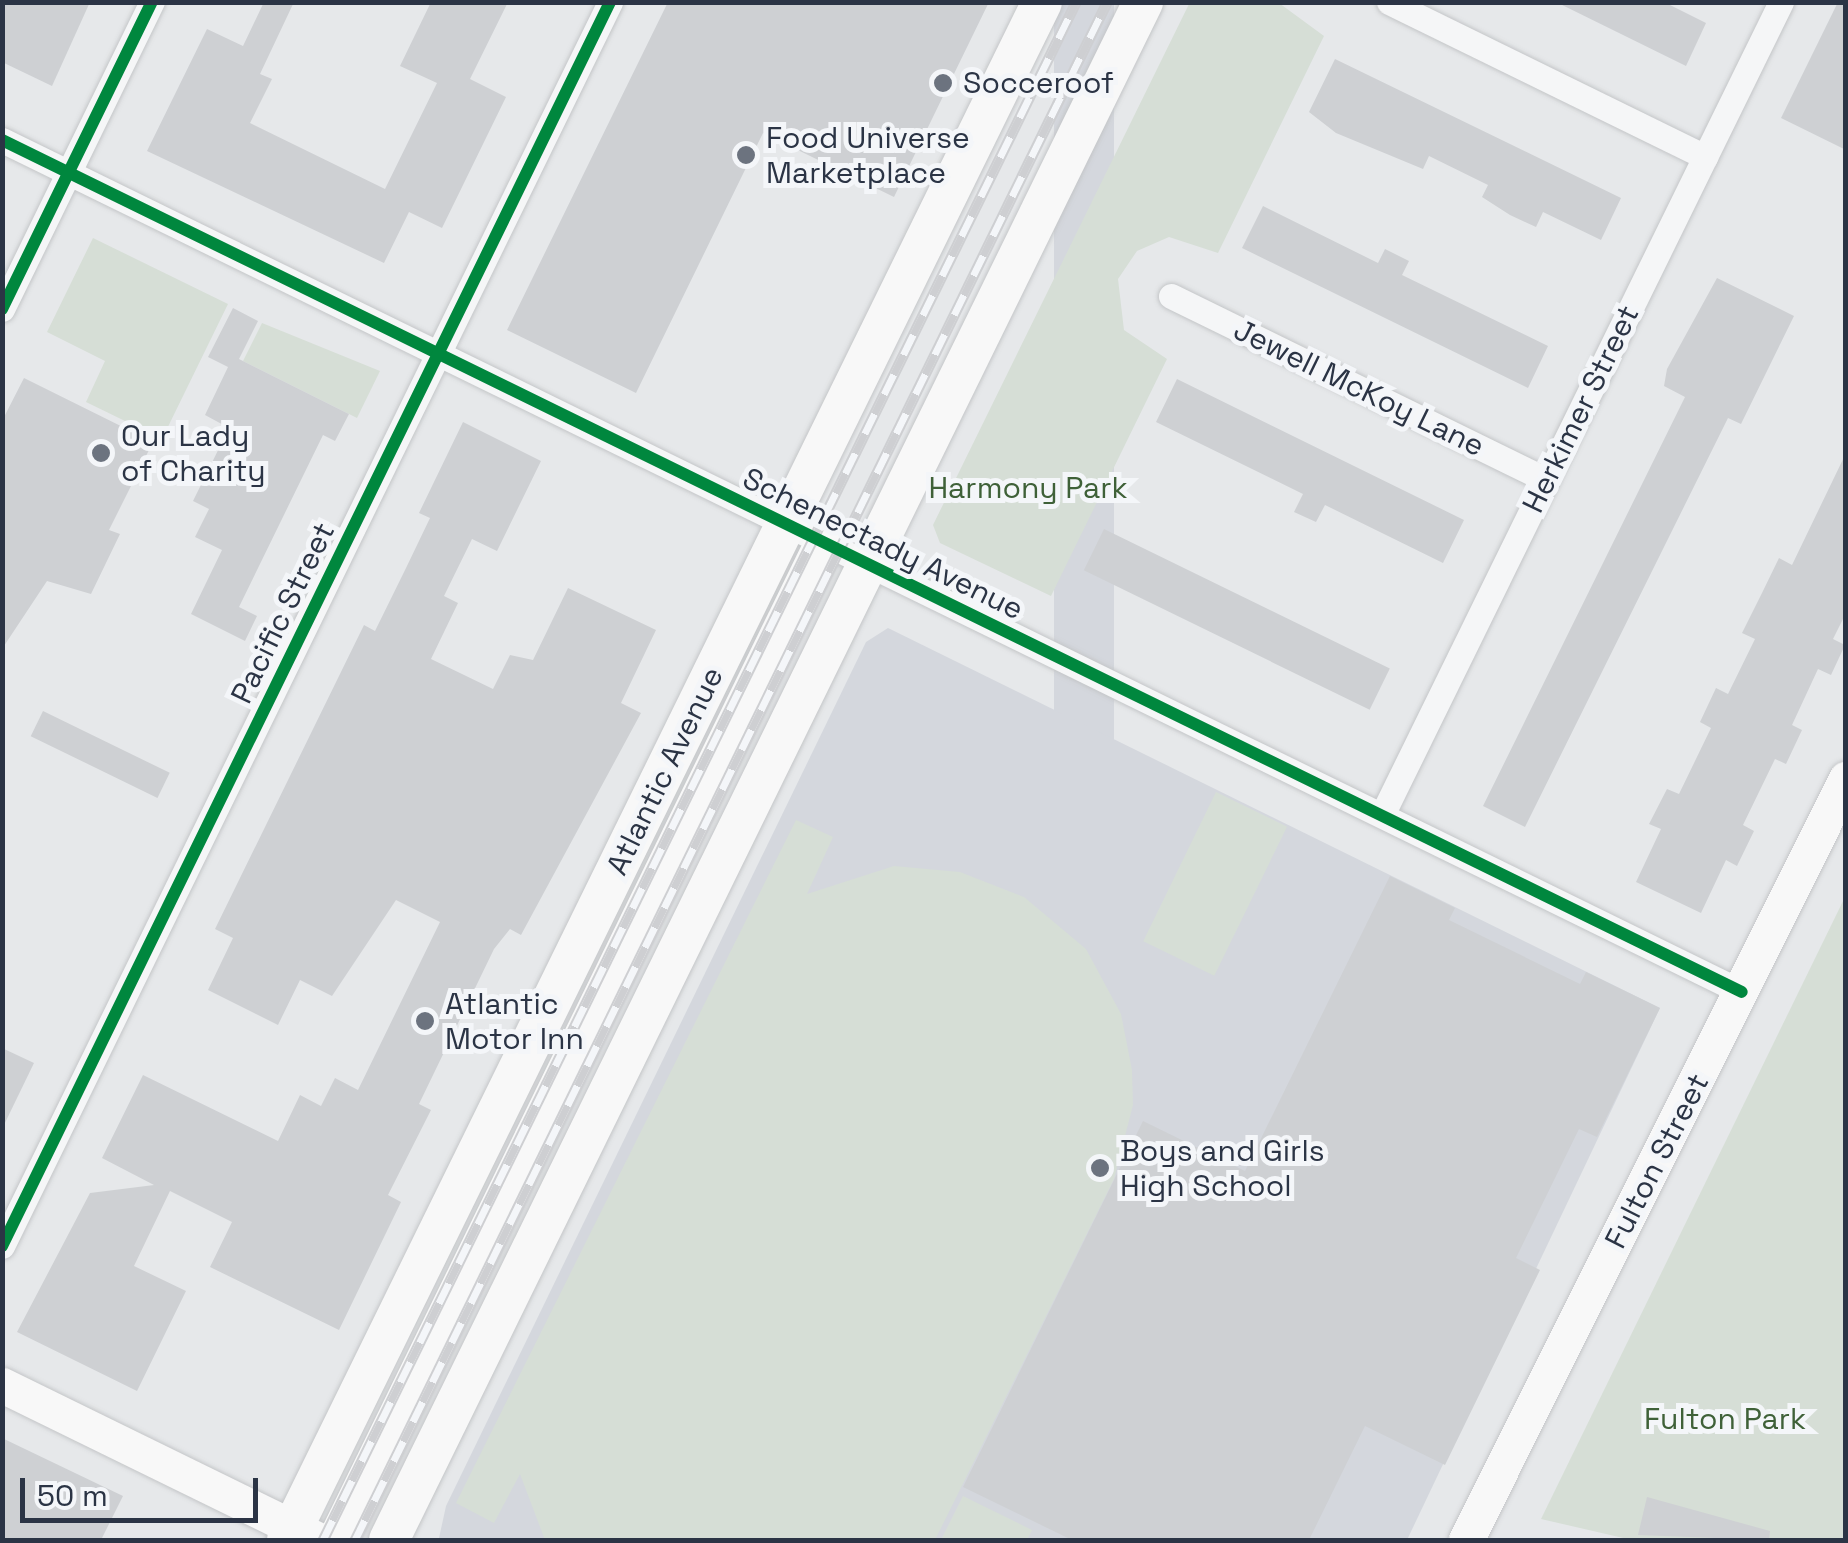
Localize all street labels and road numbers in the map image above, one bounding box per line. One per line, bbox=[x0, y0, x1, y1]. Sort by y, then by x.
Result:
street label: Herkimer Street bbox=[1515, 299, 1647, 519]
street label: Jewell McKoy Lane bbox=[1228, 312, 1490, 464]
street label: Schenectady Avenue bbox=[737, 460, 1029, 628]
street label: Pacific Street bbox=[224, 517, 342, 709]
street label: Atlantic Avenue bbox=[599, 661, 731, 881]
street label: Fulton Street bbox=[1597, 1068, 1717, 1254]

